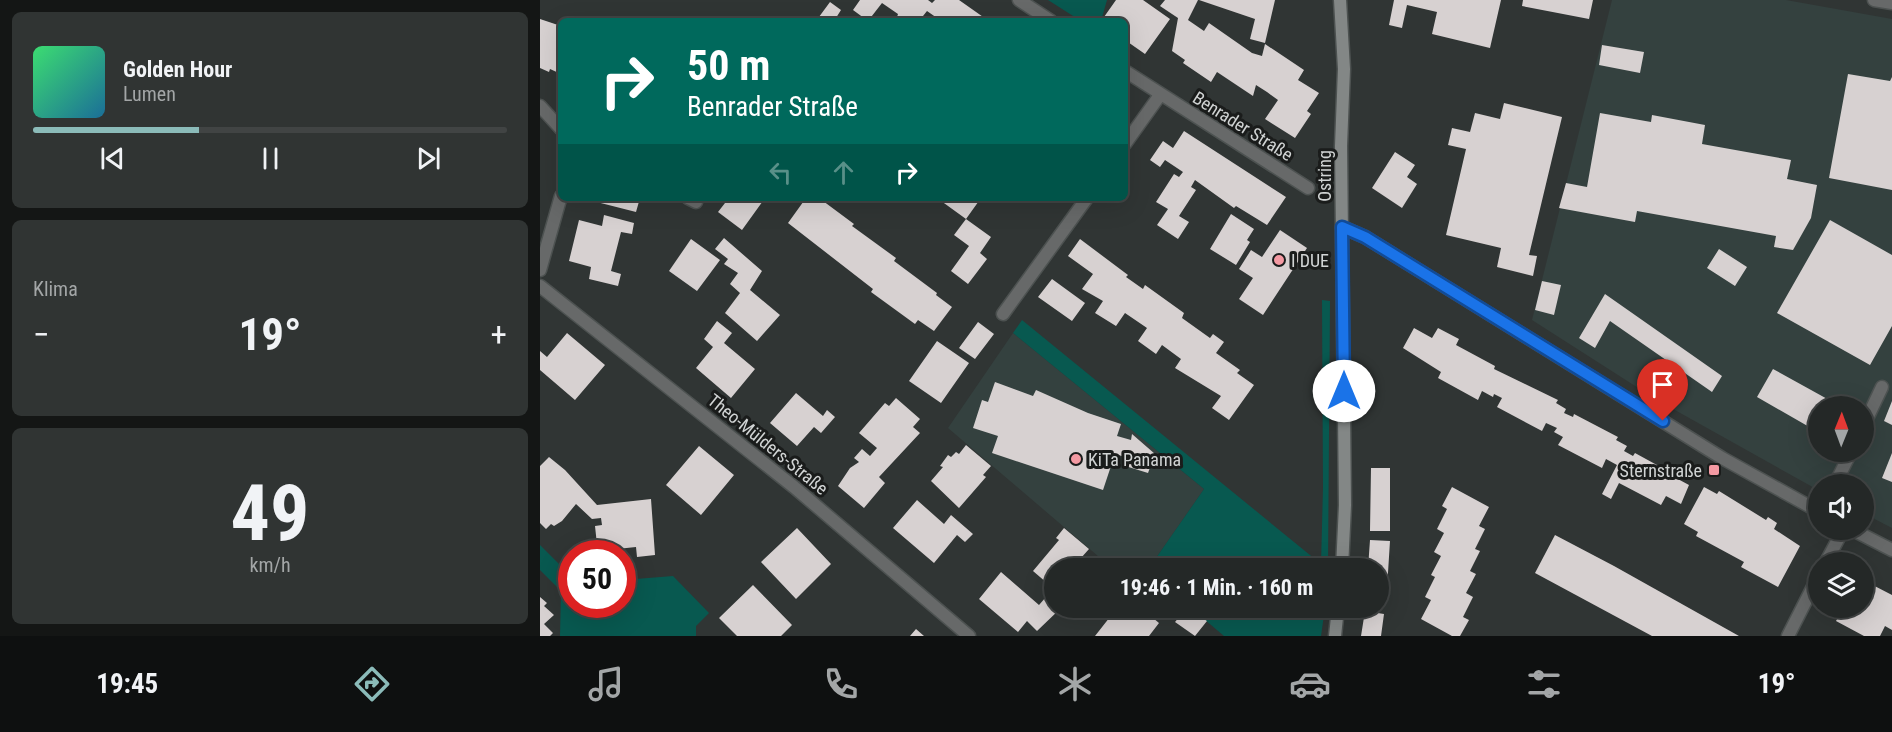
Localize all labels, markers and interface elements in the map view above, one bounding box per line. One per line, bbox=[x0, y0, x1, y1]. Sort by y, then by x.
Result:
text: 50 m bbox=[687, 41, 770, 90]
icon: right bbox=[588, 42, 666, 120]
text: Golden Hour bbox=[123, 57, 232, 82]
text: Lumen bbox=[123, 82, 176, 106]
street label: Benrader Straße bbox=[1189, 87, 1297, 165]
text: Benrader Straße bbox=[687, 91, 858, 123]
icon: previous bbox=[96, 142, 129, 175]
icon: pause bbox=[254, 142, 287, 175]
icon: next bbox=[412, 142, 445, 175]
street label: Ostring bbox=[1314, 150, 1335, 202]
icon: left bbox=[764, 156, 797, 189]
icon: ahead bbox=[827, 156, 860, 189]
icon: right bbox=[890, 156, 923, 189]
place label: I DUE bbox=[1291, 250, 1329, 271]
marker: I DUE bbox=[1272, 253, 1286, 267]
text: Klima bbox=[33, 277, 78, 301]
text: 19° bbox=[239, 308, 302, 361]
text: − bbox=[33, 315, 50, 354]
text: + bbox=[491, 315, 507, 354]
position arrow bbox=[1312, 359, 1376, 423]
pin bbox=[1637, 359, 1688, 421]
icon: arrive bbox=[1646, 368, 1679, 401]
street label: Theo-Mülders-Straße bbox=[704, 389, 832, 499]
north arrow bbox=[1808, 396, 1874, 462]
map controls bbox=[1808, 396, 1874, 618]
place label: KiTa Panama bbox=[1088, 449, 1181, 470]
marker: KiTa Panama bbox=[1069, 452, 1083, 466]
place label: Sternstraße bbox=[1620, 460, 1702, 481]
marker: Sternstraße bbox=[1707, 463, 1721, 477]
text: 49 bbox=[231, 468, 309, 559]
button: sound bbox=[1808, 474, 1874, 540]
speed limit sign: 50 bbox=[558, 540, 636, 618]
button: layers bbox=[1808, 552, 1874, 618]
text: km/h bbox=[249, 553, 291, 577]
text: 19:46 · 1 Min. · 160 m bbox=[1120, 575, 1313, 600]
icon: directions bbox=[351, 663, 393, 705]
icon: music bbox=[585, 663, 627, 705]
icon: phone bbox=[820, 663, 862, 705]
icon: climate bbox=[1054, 663, 1096, 705]
icon: car bbox=[1289, 663, 1331, 705]
icon: filters bbox=[1523, 663, 1565, 705]
text: 19:45 bbox=[96, 668, 158, 700]
text: 19° bbox=[1758, 668, 1796, 700]

